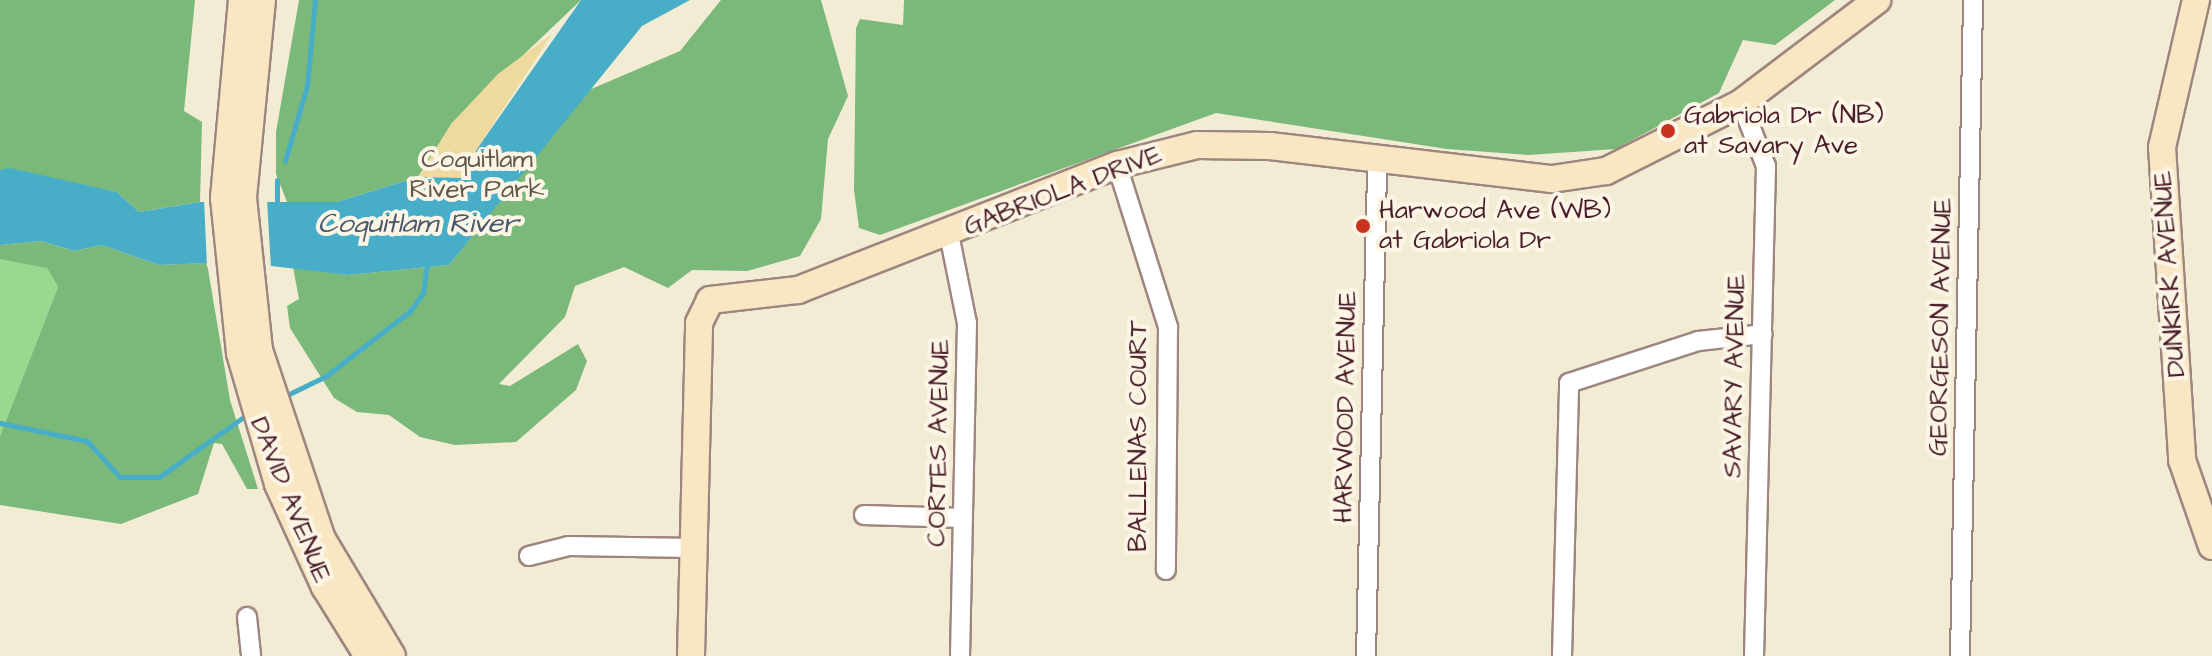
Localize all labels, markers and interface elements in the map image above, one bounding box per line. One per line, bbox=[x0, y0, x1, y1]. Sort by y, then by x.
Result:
place label: Gabriola Dr (NB) at Savary Ave bbox=[1684, 100, 1884, 162]
marker: Gabriola Dr (NB) at Savary Ave bbox=[1659, 122, 1677, 140]
street label: GABRIOLA DRIVE bbox=[960, 139, 1166, 243]
park label: Coquitlam River Park bbox=[410, 144, 544, 206]
street label: DUNKIRK AVENUE bbox=[2147, 170, 2193, 378]
place label: Harwood Ave (WB) at Gabriola Dr bbox=[1379, 195, 1611, 256]
street label: GEORGESON AVENUE bbox=[1923, 198, 1959, 456]
water label: Coquitlam River bbox=[318, 207, 518, 241]
marker: Harwood Ave (WB) at Gabriola Dr bbox=[1354, 217, 1372, 235]
street label: SAVARY AVENUE bbox=[1718, 274, 1752, 478]
street label: HARWOOD AVENUE bbox=[1328, 291, 1364, 523]
street label: BALLENAS COURT bbox=[1123, 320, 1155, 552]
street label: CORTES AVENUE bbox=[922, 339, 956, 547]
street label: DAVID AVENUE bbox=[243, 413, 337, 587]

